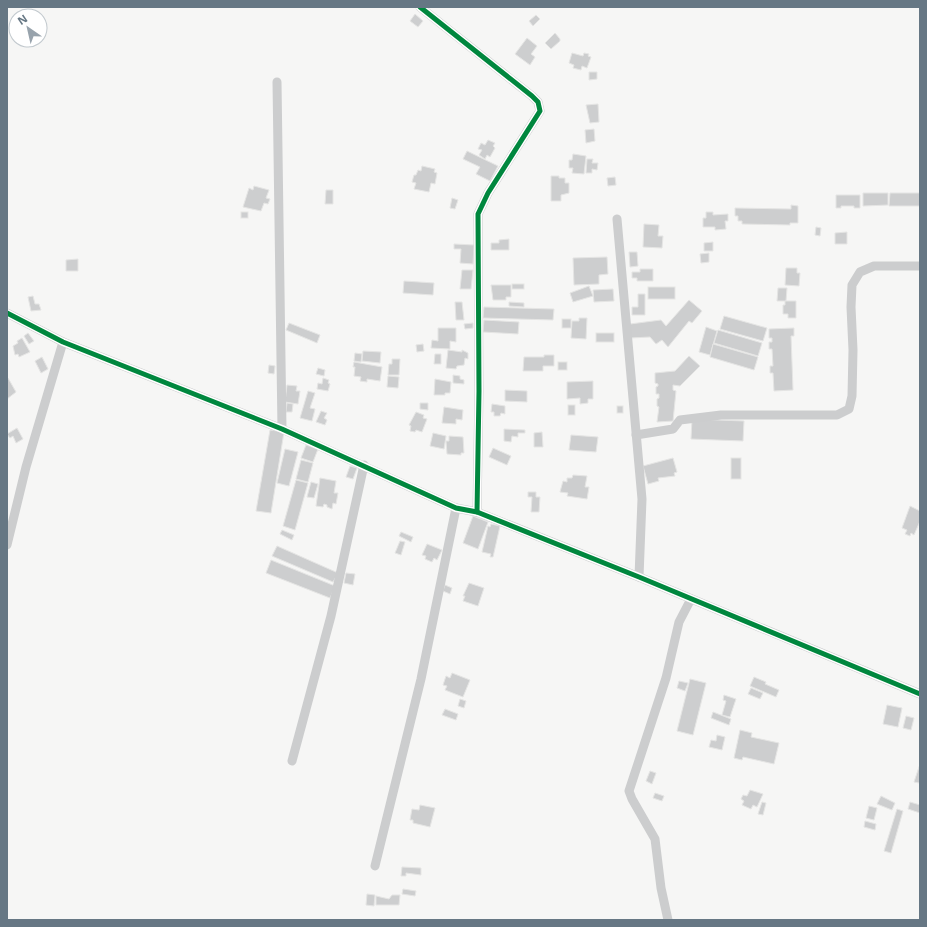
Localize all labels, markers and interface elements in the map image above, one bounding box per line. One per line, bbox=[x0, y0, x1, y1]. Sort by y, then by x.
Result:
north arrow bbox=[8, 8, 48, 48]
text: N bbox=[14, 11, 30, 28]

